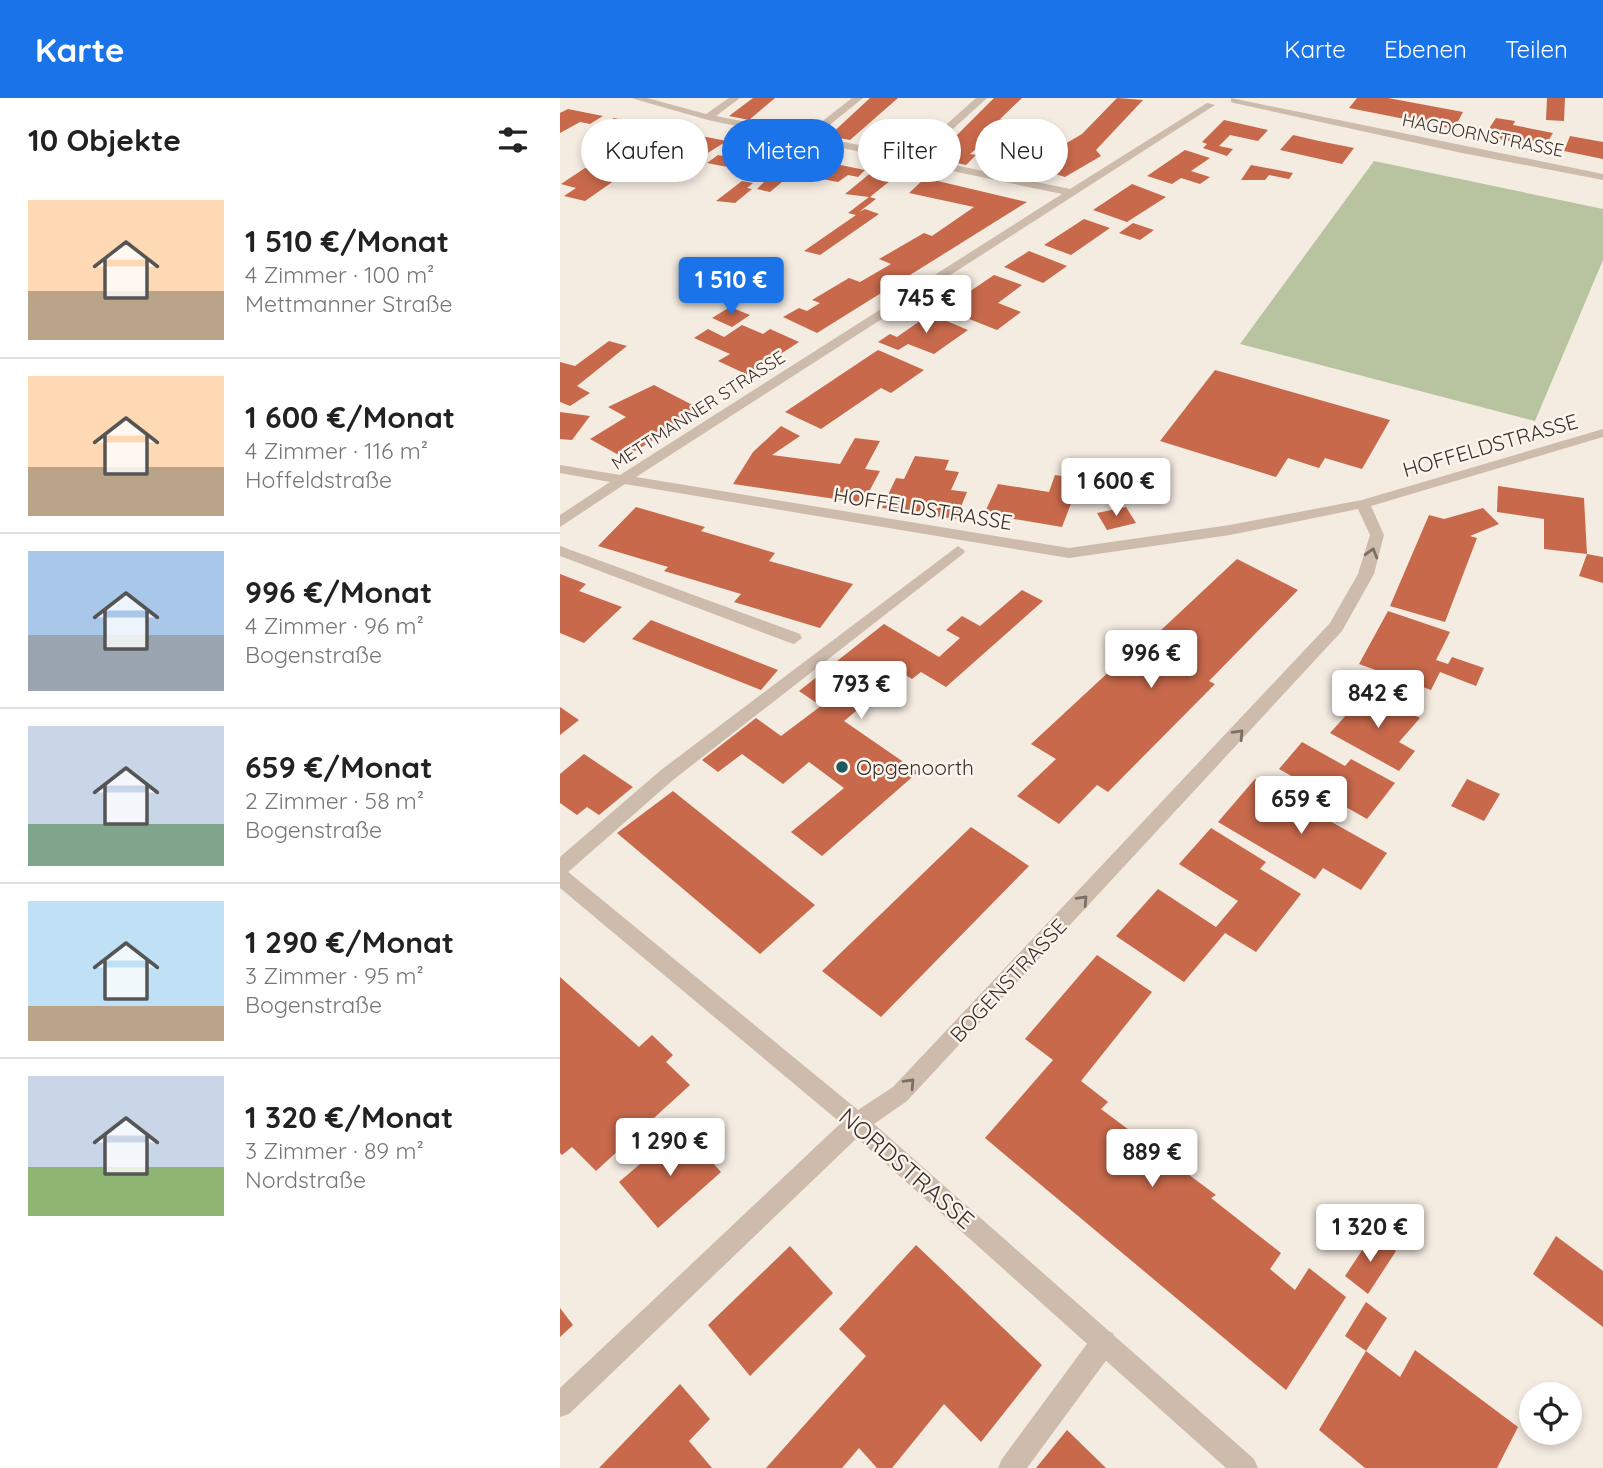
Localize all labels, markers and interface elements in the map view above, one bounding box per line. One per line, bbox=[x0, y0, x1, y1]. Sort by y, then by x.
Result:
text: Karte bbox=[35, 29, 124, 70]
text: Karte bbox=[1284, 34, 1346, 64]
text: Ebenen bbox=[1384, 34, 1467, 64]
text: Teilen bbox=[1505, 34, 1568, 64]
street label: HAGDORNSTRASSE bbox=[1400, 108, 1566, 162]
chip: Kaufen bbox=[581, 119, 708, 182]
chip: Mieten bbox=[722, 119, 844, 182]
chip: Filter bbox=[858, 119, 961, 182]
chip: Neu bbox=[975, 119, 1068, 182]
text: 10 Objekte bbox=[28, 121, 181, 159]
icon: filters bbox=[494, 121, 532, 159]
text: 1 510 €/Monat bbox=[245, 222, 449, 260]
icon: home bbox=[84, 228, 168, 312]
pin: 1 510 € bbox=[666, 258, 796, 317]
text: 4 Zimmer · 100 m² bbox=[245, 260, 434, 289]
text: 1 510 € bbox=[695, 265, 767, 294]
pin: 745 € bbox=[877, 275, 975, 335]
text: 745 € bbox=[896, 283, 956, 312]
text: Mettmanner Straße bbox=[245, 289, 452, 318]
street label: METTMANNER STRASSE bbox=[607, 345, 789, 475]
text: 1 600 €/Monat bbox=[245, 398, 455, 436]
icon: home bbox=[84, 404, 168, 488]
street label: HOFFELDSTRASSE bbox=[1399, 408, 1581, 482]
text: 4 Zimmer · 116 m² bbox=[245, 436, 428, 465]
pin: 1 600 € bbox=[1051, 458, 1181, 518]
text: Hoffeldstraße bbox=[245, 465, 392, 494]
text: 1 600 € bbox=[1077, 466, 1155, 495]
street label: HOFFELDSTRASSE bbox=[832, 481, 1014, 535]
one-way arrow bbox=[1364, 547, 1378, 559]
text: 996 €/Monat bbox=[245, 573, 432, 611]
icon: home bbox=[84, 579, 168, 663]
text: 4 Zimmer · 96 m² bbox=[245, 611, 424, 640]
pin: 996 € bbox=[1102, 630, 1200, 690]
text: 996 € bbox=[1121, 638, 1181, 667]
text: Bogenstraße bbox=[245, 640, 382, 669]
pin: 793 € bbox=[812, 662, 910, 721]
text: 793 € bbox=[832, 669, 890, 698]
pin: 842 € bbox=[1329, 670, 1427, 730]
text: 842 € bbox=[1348, 678, 1408, 707]
one-way arrow bbox=[1231, 729, 1243, 742]
text: 659 €/Monat bbox=[245, 748, 432, 786]
icon: home bbox=[84, 754, 168, 838]
place label: Opgenoorth bbox=[856, 754, 974, 780]
marker: Opgenoorth bbox=[834, 759, 850, 775]
pin: 659 € bbox=[1252, 776, 1350, 836]
text: 659 € bbox=[1271, 784, 1331, 813]
text: 2 Zimmer · 58 m² bbox=[245, 786, 424, 815]
text: Bogenstraße bbox=[245, 815, 382, 844]
one-way arrow bbox=[1075, 895, 1087, 908]
street label: BOGENSTRASSE bbox=[944, 913, 1072, 1047]
text: 1 290 €/Monat bbox=[245, 923, 454, 961]
icon: home bbox=[84, 929, 168, 1013]
text: 3 Zimmer · 95 m² bbox=[245, 961, 424, 990]
text: Bogenstraße bbox=[245, 990, 382, 1019]
one-way arrow bbox=[902, 1078, 915, 1091]
text: 1 320 €/Monat bbox=[245, 1098, 453, 1136]
street label: NORDSTRASSE bbox=[833, 1101, 981, 1235]
icon: home bbox=[84, 1104, 168, 1188]
pin: 1 290 € bbox=[605, 1118, 735, 1178]
text: 1 290 € bbox=[632, 1126, 708, 1155]
pin: 889 € bbox=[1103, 1130, 1201, 1189]
text: 3 Zimmer · 89 m² bbox=[245, 1136, 424, 1165]
text: 889 € bbox=[1122, 1137, 1182, 1166]
text: Nordstraße bbox=[245, 1165, 366, 1194]
pin: 1 320 € bbox=[1305, 1204, 1435, 1264]
text: 1 320 € bbox=[1332, 1212, 1408, 1241]
map controls bbox=[1519, 1382, 1582, 1445]
button: locate bbox=[1519, 1382, 1582, 1445]

